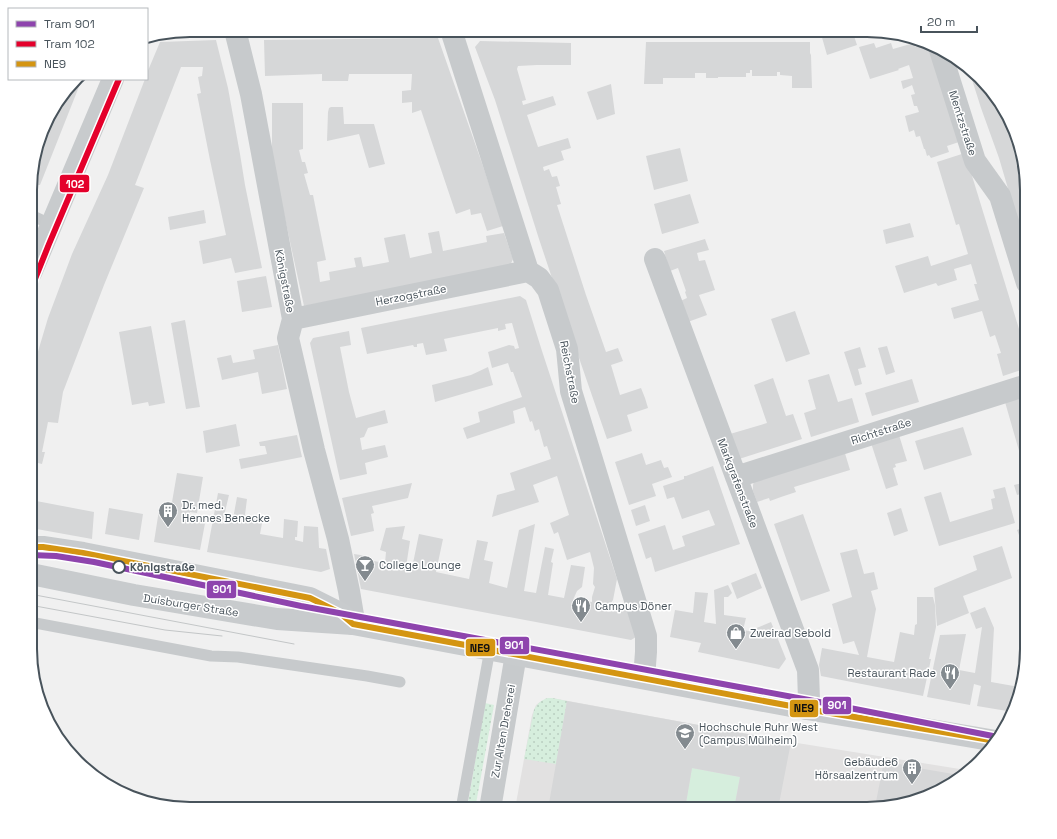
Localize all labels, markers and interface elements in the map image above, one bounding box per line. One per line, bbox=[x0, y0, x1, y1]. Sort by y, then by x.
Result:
legend bbox=[8, 8, 148, 80]
scale bar bbox=[921, 8, 977, 34]
text: 20 m bbox=[927, 14, 955, 30]
text: Tram 901 bbox=[44, 16, 95, 32]
text: Tram 102 bbox=[44, 36, 95, 52]
text: NE9 bbox=[44, 56, 66, 72]
street label: Mentzstraße bbox=[946, 89, 980, 157]
line badge: 102 bbox=[59, 174, 90, 193]
text: 102 bbox=[66, 177, 85, 191]
street label: Königstraße bbox=[272, 248, 298, 314]
street label: Herzogstraße bbox=[374, 281, 448, 309]
street label: Reichstraße bbox=[557, 339, 583, 405]
street label: Richtstraße bbox=[849, 415, 913, 447]
street label: Markgrafenstraße bbox=[714, 436, 762, 530]
place label: Dr. med. Hennes Benecke bbox=[182, 498, 270, 525]
building icon: Dr. med. Hennes Benecke bbox=[157, 500, 179, 528]
bar icon: College Lounge bbox=[354, 554, 376, 582]
place label: College Lounge bbox=[379, 558, 461, 572]
marker: Königstraße bbox=[112, 560, 126, 574]
place label: Königstraße bbox=[130, 560, 195, 574]
line badge: 901 bbox=[206, 580, 237, 599]
text: 901 bbox=[213, 582, 231, 596]
street label: Duisburger Straße bbox=[142, 591, 240, 619]
restaurant icon: Campus Döner bbox=[570, 595, 592, 623]
place label: Campus Döner bbox=[595, 599, 672, 613]
shop icon: Zweirad Sebold bbox=[725, 622, 747, 650]
place label: Zweirad Sebold bbox=[750, 626, 831, 640]
line badge: 901 bbox=[499, 636, 530, 655]
line badge: NE9 bbox=[465, 638, 496, 657]
text: 901 bbox=[505, 638, 523, 652]
text: NE9 bbox=[470, 641, 490, 655]
restaurant icon: Restaurant Rade bbox=[939, 662, 961, 690]
place label: Restaurant Rade bbox=[847, 666, 936, 680]
street label: Zur Alten Dreherei bbox=[488, 683, 518, 779]
line badge: 901 bbox=[822, 696, 852, 715]
text: 901 bbox=[828, 698, 846, 712]
line badge: NE9 bbox=[789, 699, 819, 718]
text: NE9 bbox=[794, 701, 814, 715]
place label: Hochschule Ruhr West (Campus Mülheim) bbox=[699, 720, 818, 747]
school or university icon: Hochschule Ruhr West (Campus Mülheim) bbox=[674, 722, 696, 750]
place label: Gebäude6 Hörsaalzentrum bbox=[815, 755, 898, 782]
building icon: Gebäude6 Hörsaalzentrum bbox=[901, 757, 923, 785]

